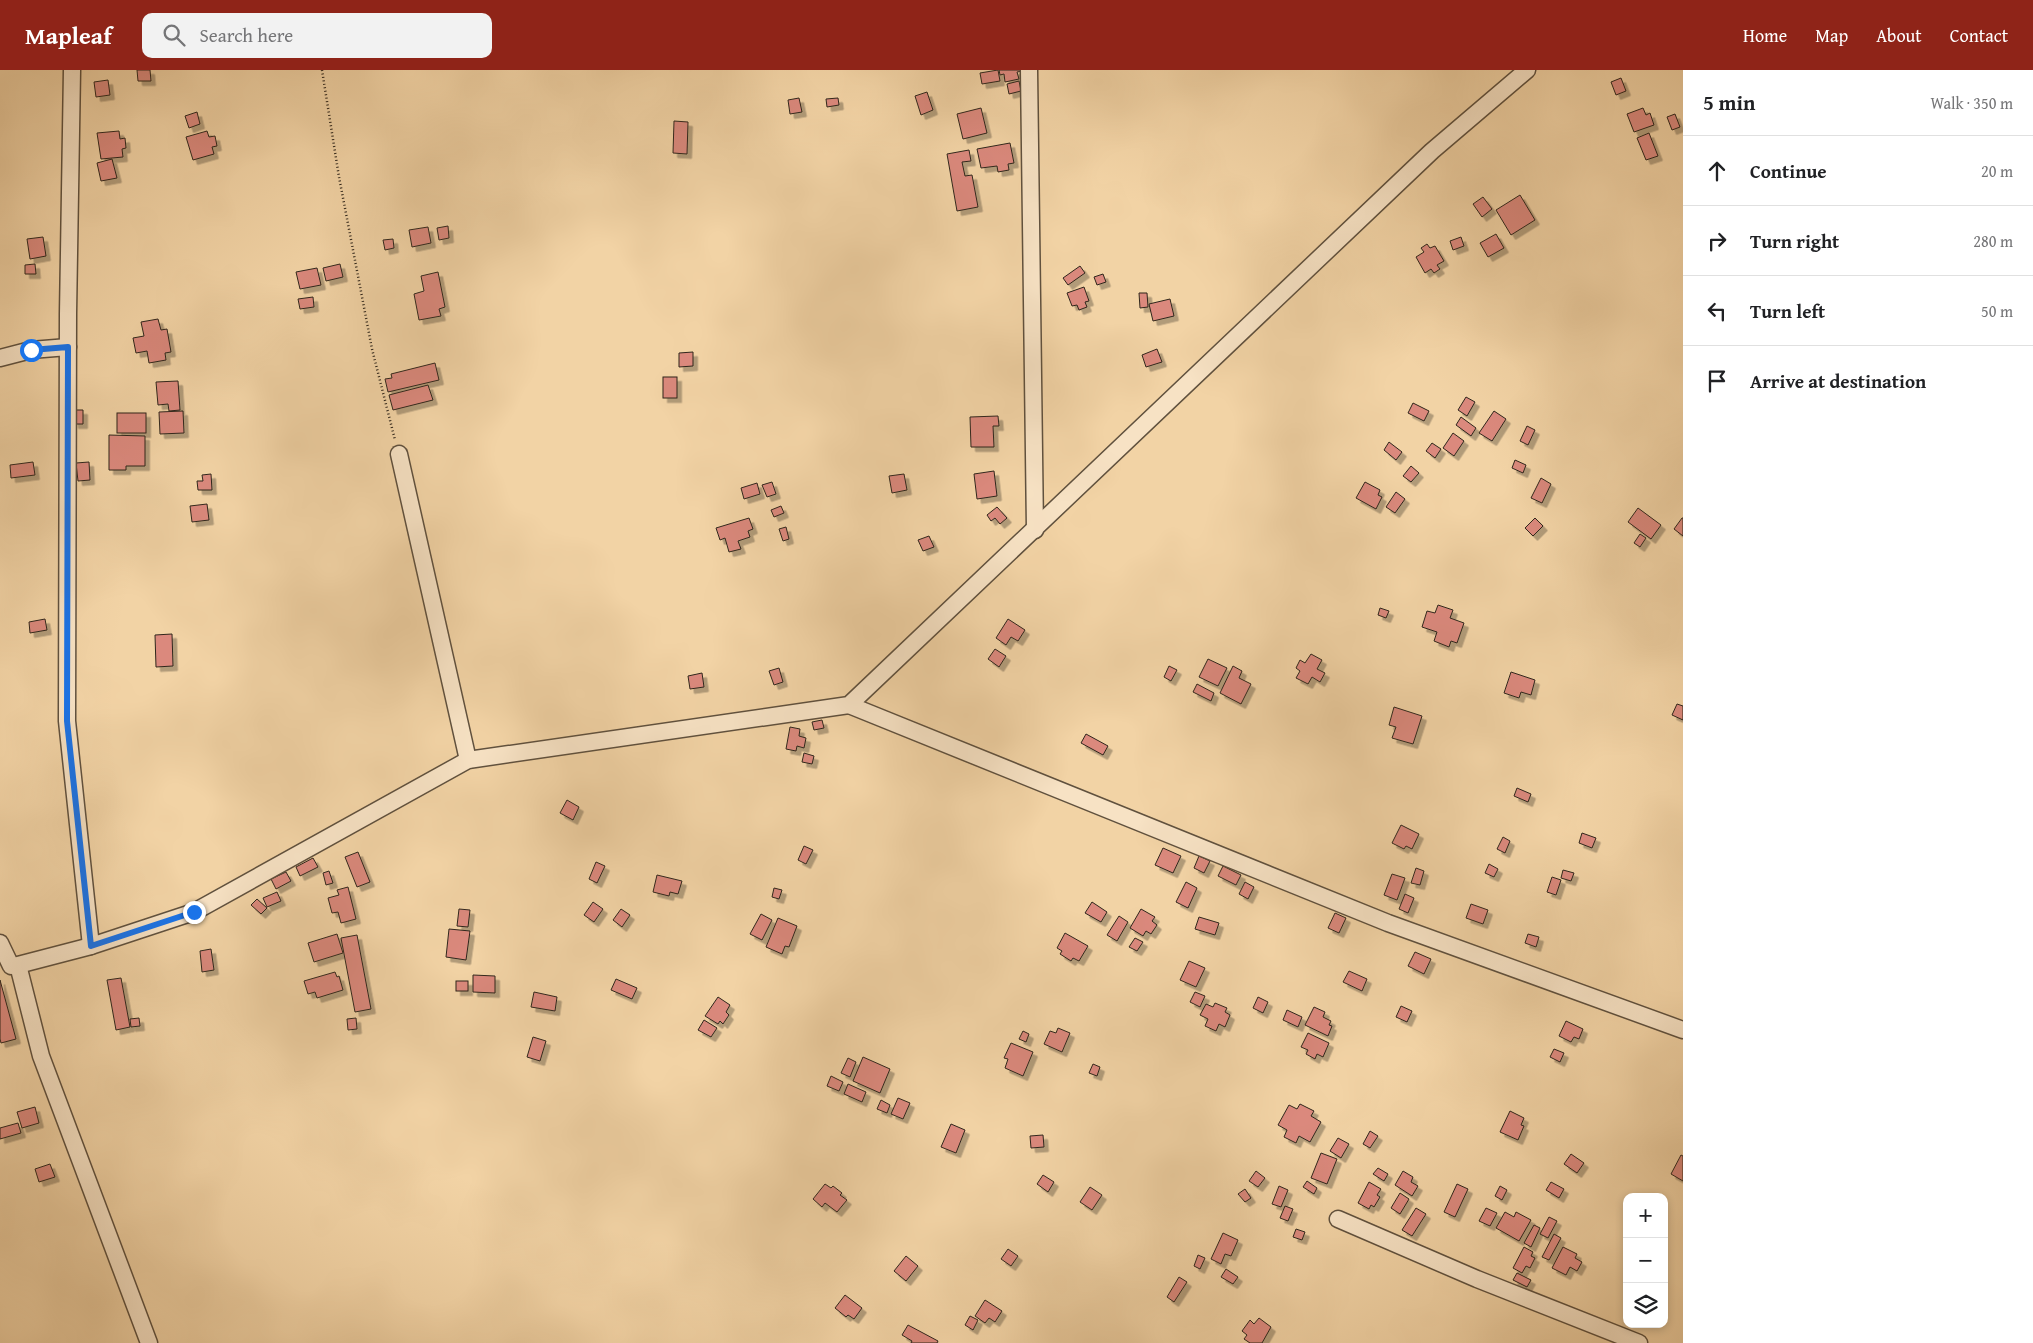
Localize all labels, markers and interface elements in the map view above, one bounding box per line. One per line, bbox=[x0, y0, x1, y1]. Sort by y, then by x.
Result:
search box bbox=[142, 13, 492, 58]
text: Mapleaf bbox=[25, 18, 112, 53]
icon: search bbox=[160, 21, 188, 49]
text: Search here bbox=[200, 21, 293, 49]
text: Home bbox=[1743, 22, 1787, 49]
text: Map bbox=[1815, 22, 1848, 49]
text: About bbox=[1876, 22, 1922, 49]
text: Contact bbox=[1950, 22, 2008, 49]
text: 5 min bbox=[1703, 87, 1755, 118]
text: Walk · 350 m bbox=[1930, 91, 2013, 115]
icon: ahead bbox=[1703, 157, 1731, 185]
text: Continue bbox=[1750, 157, 1827, 185]
text: 20 m bbox=[1981, 159, 2013, 183]
icon: right bbox=[1703, 227, 1731, 255]
text: Turn right bbox=[1750, 227, 1839, 255]
text: 280 m bbox=[1973, 229, 2013, 253]
icon: left bbox=[1703, 297, 1731, 325]
text: Turn left bbox=[1750, 297, 1825, 325]
text: 50 m bbox=[1981, 299, 2013, 323]
route start bbox=[20, 339, 43, 362]
icon: arrive bbox=[1703, 367, 1731, 395]
text: Arrive at destination bbox=[1750, 367, 1926, 395]
route end bbox=[183, 901, 206, 924]
map controls bbox=[1623, 1193, 1668, 1328]
button: + bbox=[1623, 1193, 1668, 1238]
button: − bbox=[1623, 1238, 1668, 1283]
button: layers bbox=[1623, 1283, 1668, 1328]

